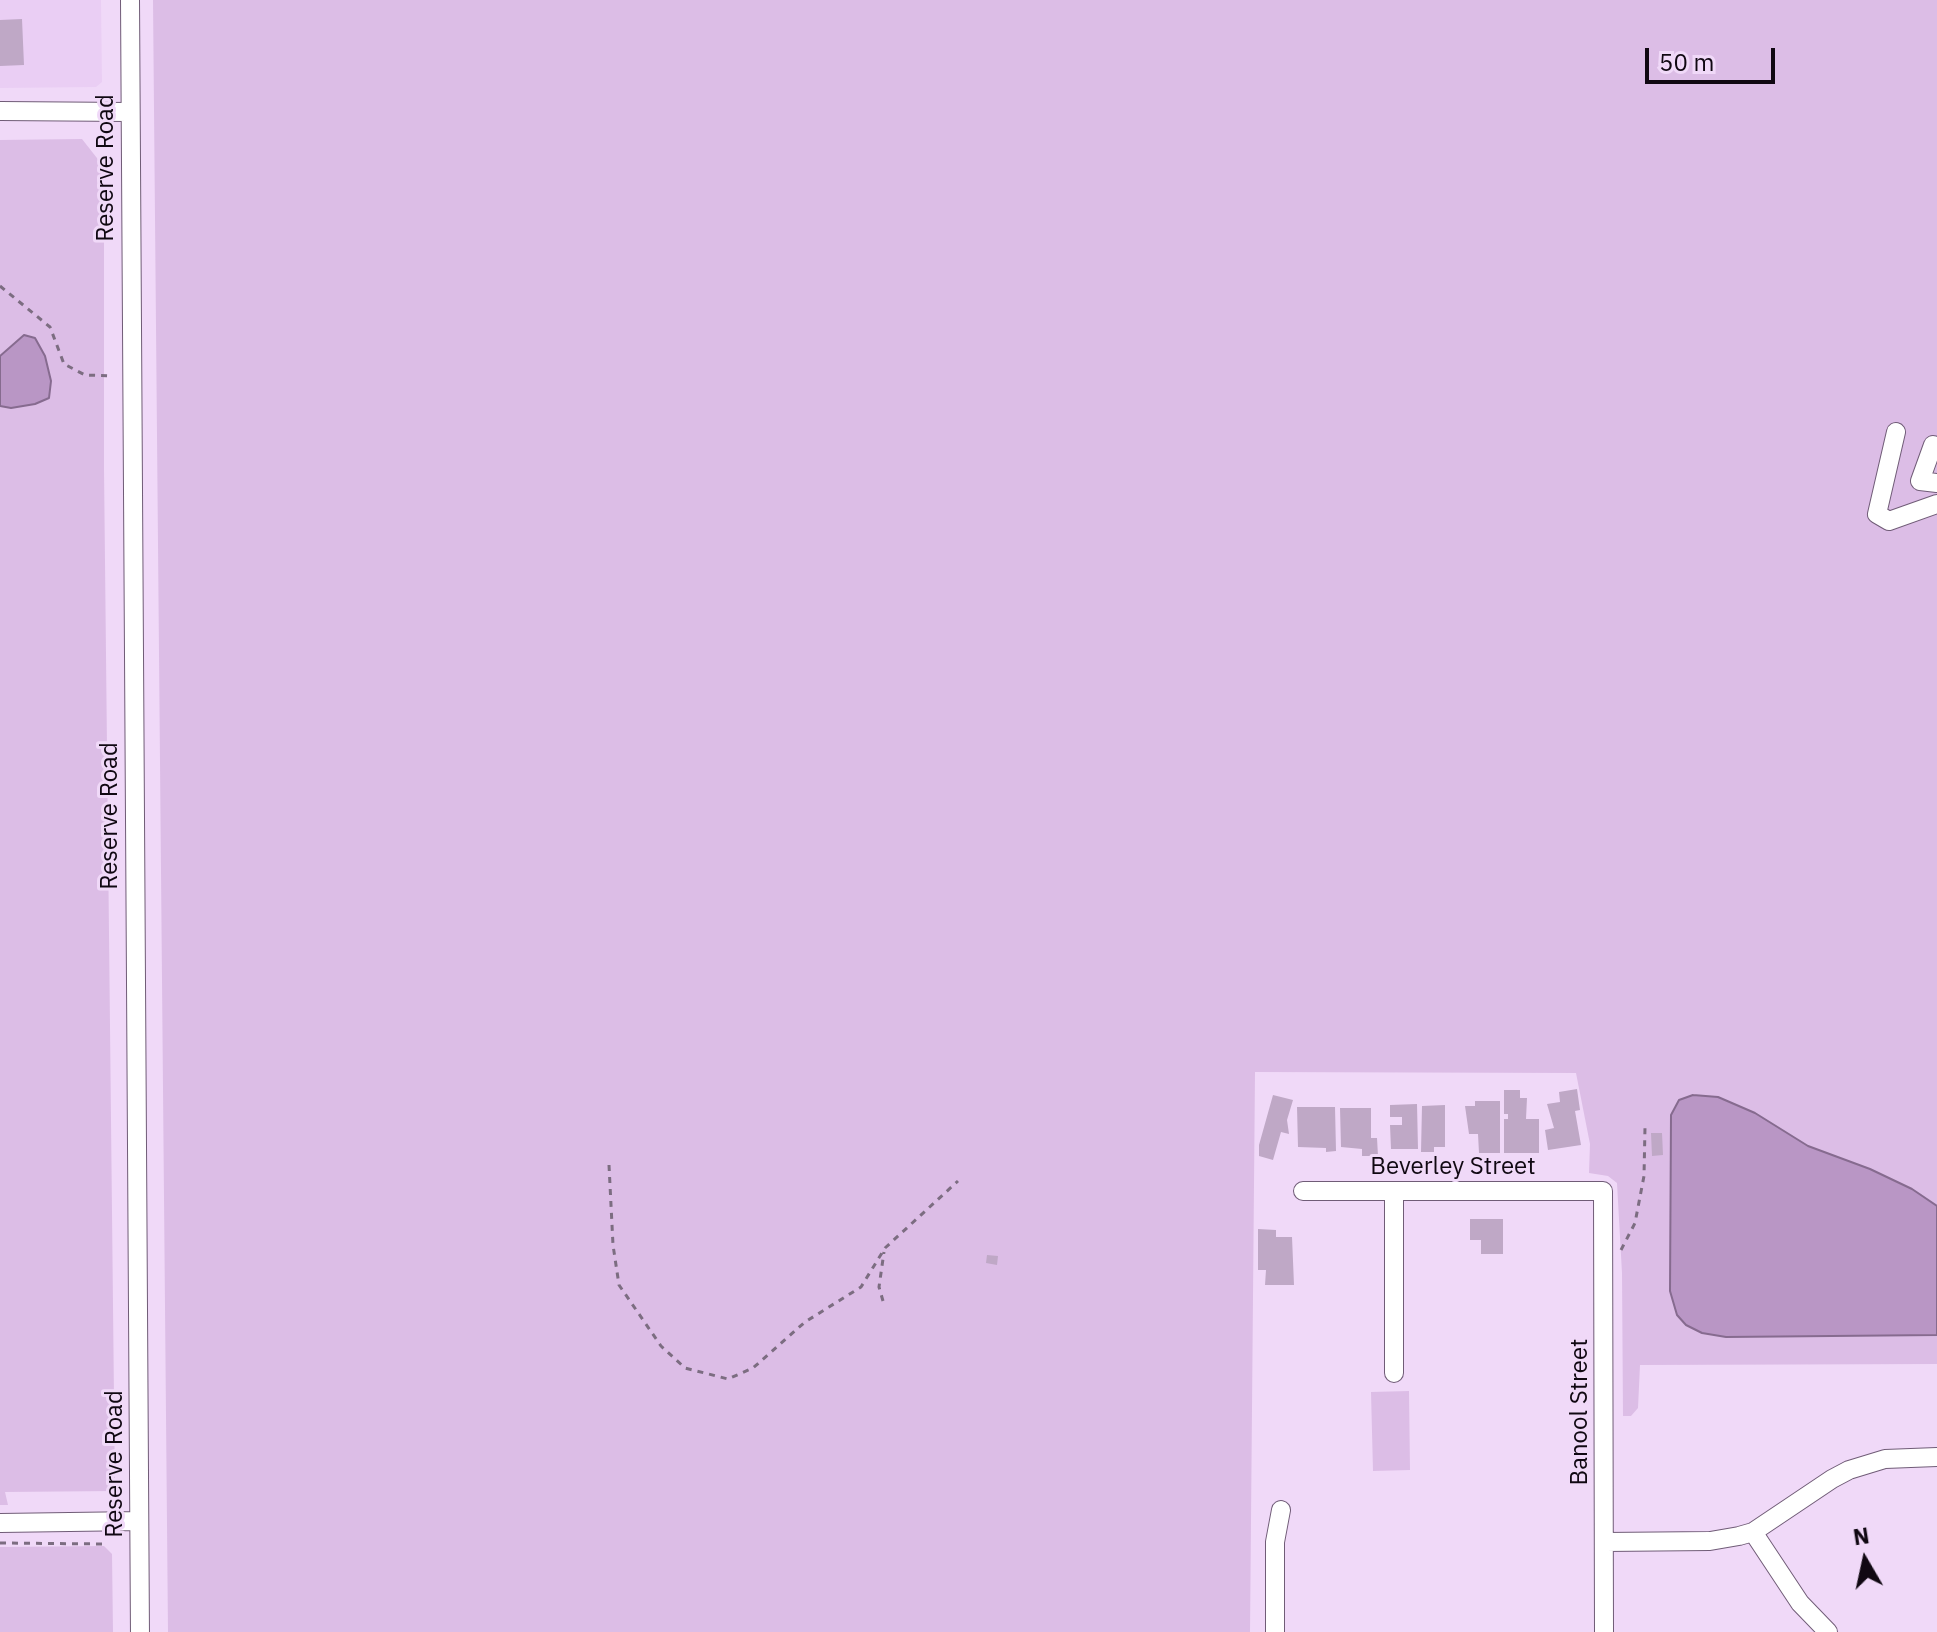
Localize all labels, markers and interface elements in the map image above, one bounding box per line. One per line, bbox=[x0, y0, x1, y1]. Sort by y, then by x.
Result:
scale bar bbox=[1649, 32, 1779, 82]
text: 50 m bbox=[1659, 46, 1714, 78]
street label: Reserve Road bbox=[92, 94, 120, 242]
street label: Reserve Road bbox=[96, 742, 124, 890]
street label: Beverley Street bbox=[1370, 1153, 1536, 1181]
street label: Banool Street bbox=[1566, 1338, 1594, 1486]
street label: Reserve Road bbox=[101, 1390, 129, 1538]
north arrow bbox=[1825, 1520, 1905, 1600]
text: N bbox=[1851, 1520, 1871, 1551]

